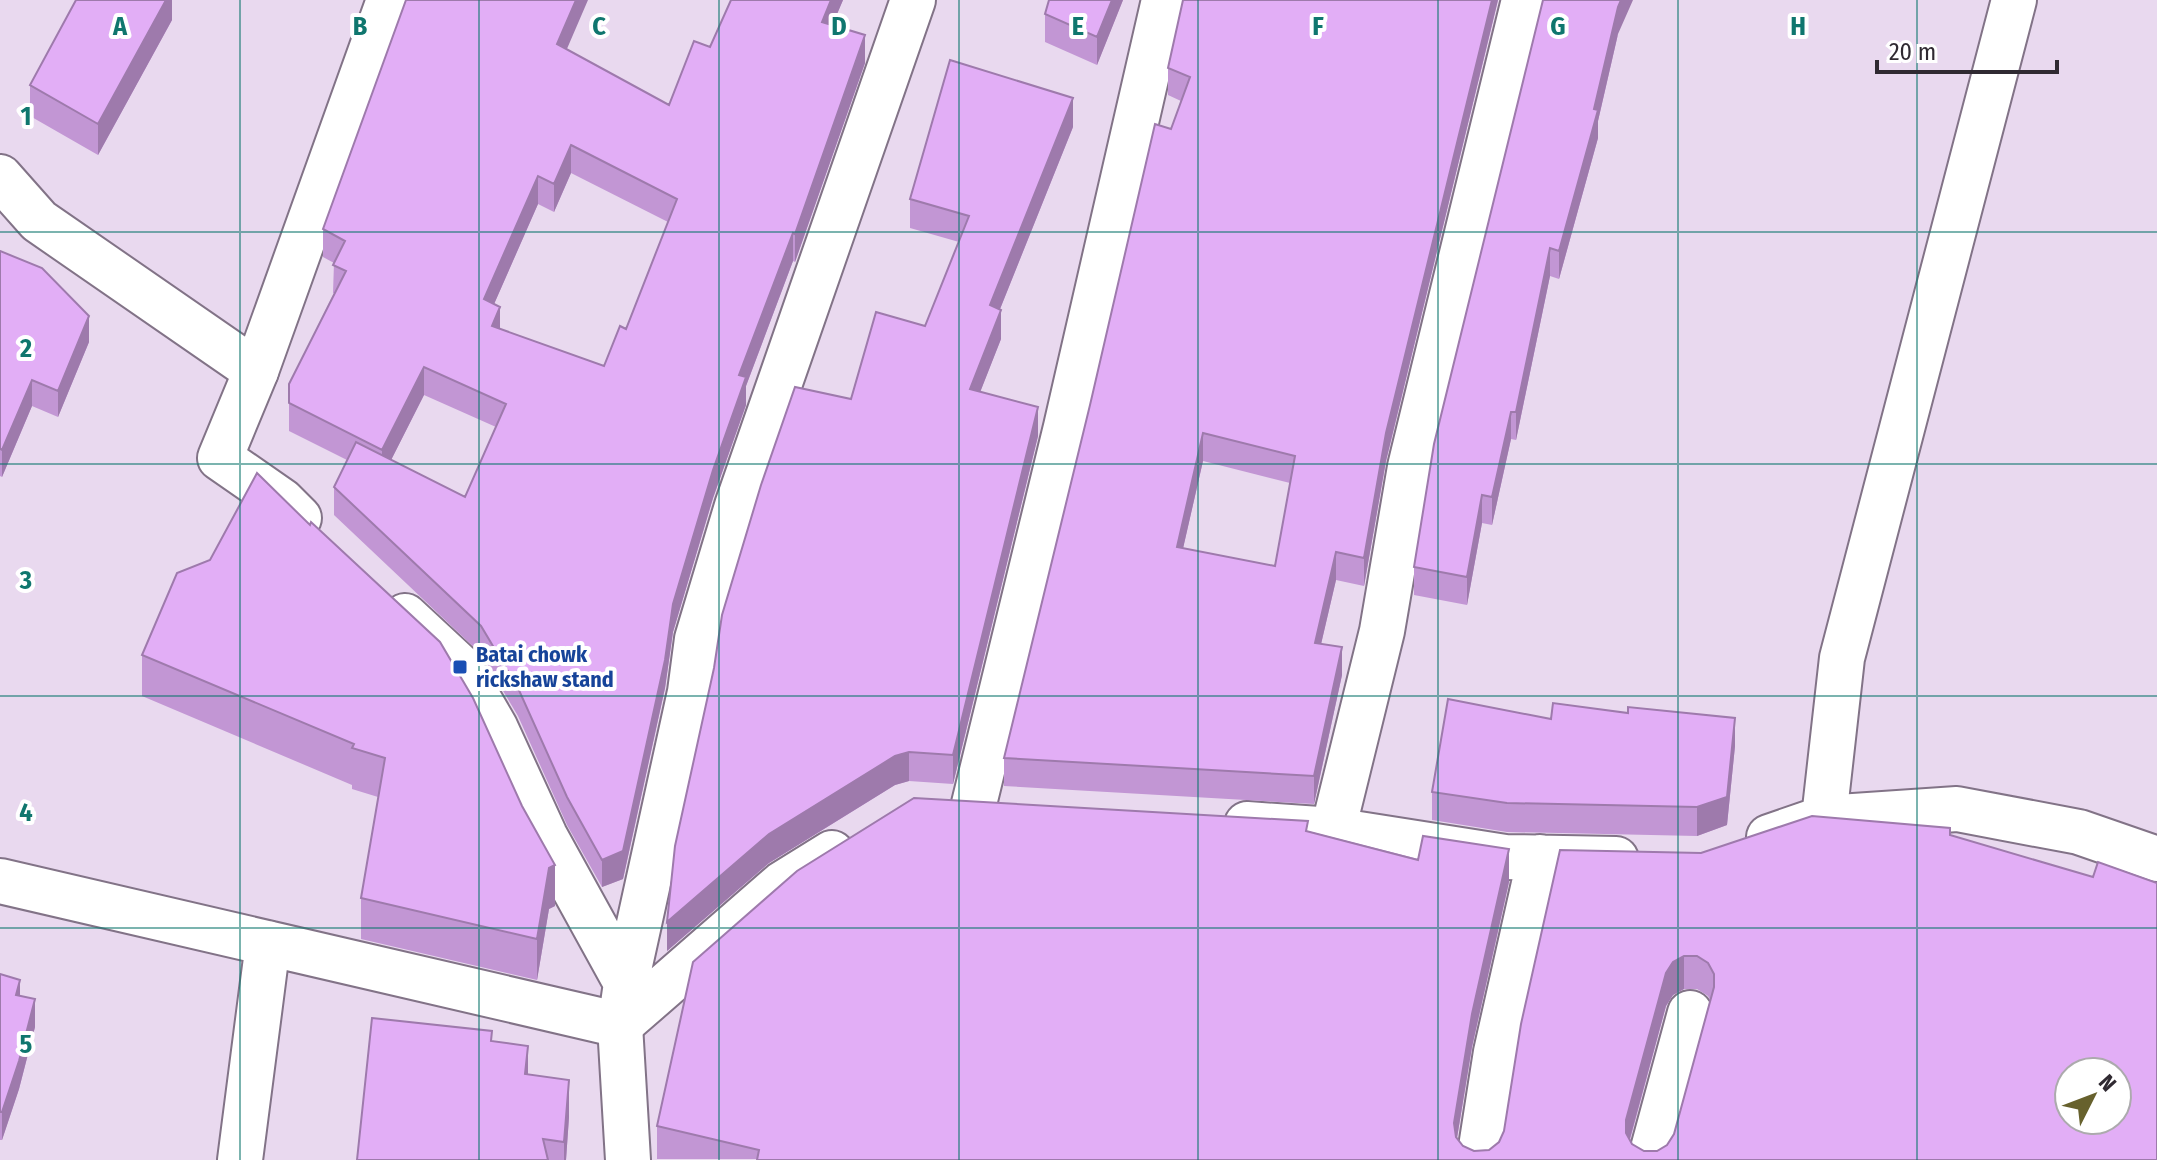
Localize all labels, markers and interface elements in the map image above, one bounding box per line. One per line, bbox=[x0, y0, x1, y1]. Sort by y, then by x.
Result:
text: A bbox=[112, 11, 128, 42]
text: B bbox=[353, 11, 368, 42]
text: C bbox=[592, 11, 606, 42]
text: D bbox=[831, 11, 847, 42]
text: E bbox=[1072, 11, 1084, 42]
text: F bbox=[1312, 11, 1324, 42]
text: G bbox=[1550, 11, 1566, 42]
text: H bbox=[1790, 11, 1806, 42]
scale bar bbox=[1877, 24, 2057, 74]
text: 20 m bbox=[1889, 38, 1936, 66]
text: 1 bbox=[21, 101, 32, 132]
text: 2 bbox=[19, 333, 32, 364]
text: 3 bbox=[19, 565, 32, 596]
place label: Batai chowk rickshaw stand bbox=[476, 641, 614, 693]
marker: Batai chowk rickshaw stand bbox=[451, 658, 469, 676]
text: 4 bbox=[19, 797, 33, 828]
text: 5 bbox=[20, 1029, 33, 1060]
north arrow bbox=[2053, 1056, 2133, 1136]
text: N bbox=[2093, 1069, 2122, 1097]

